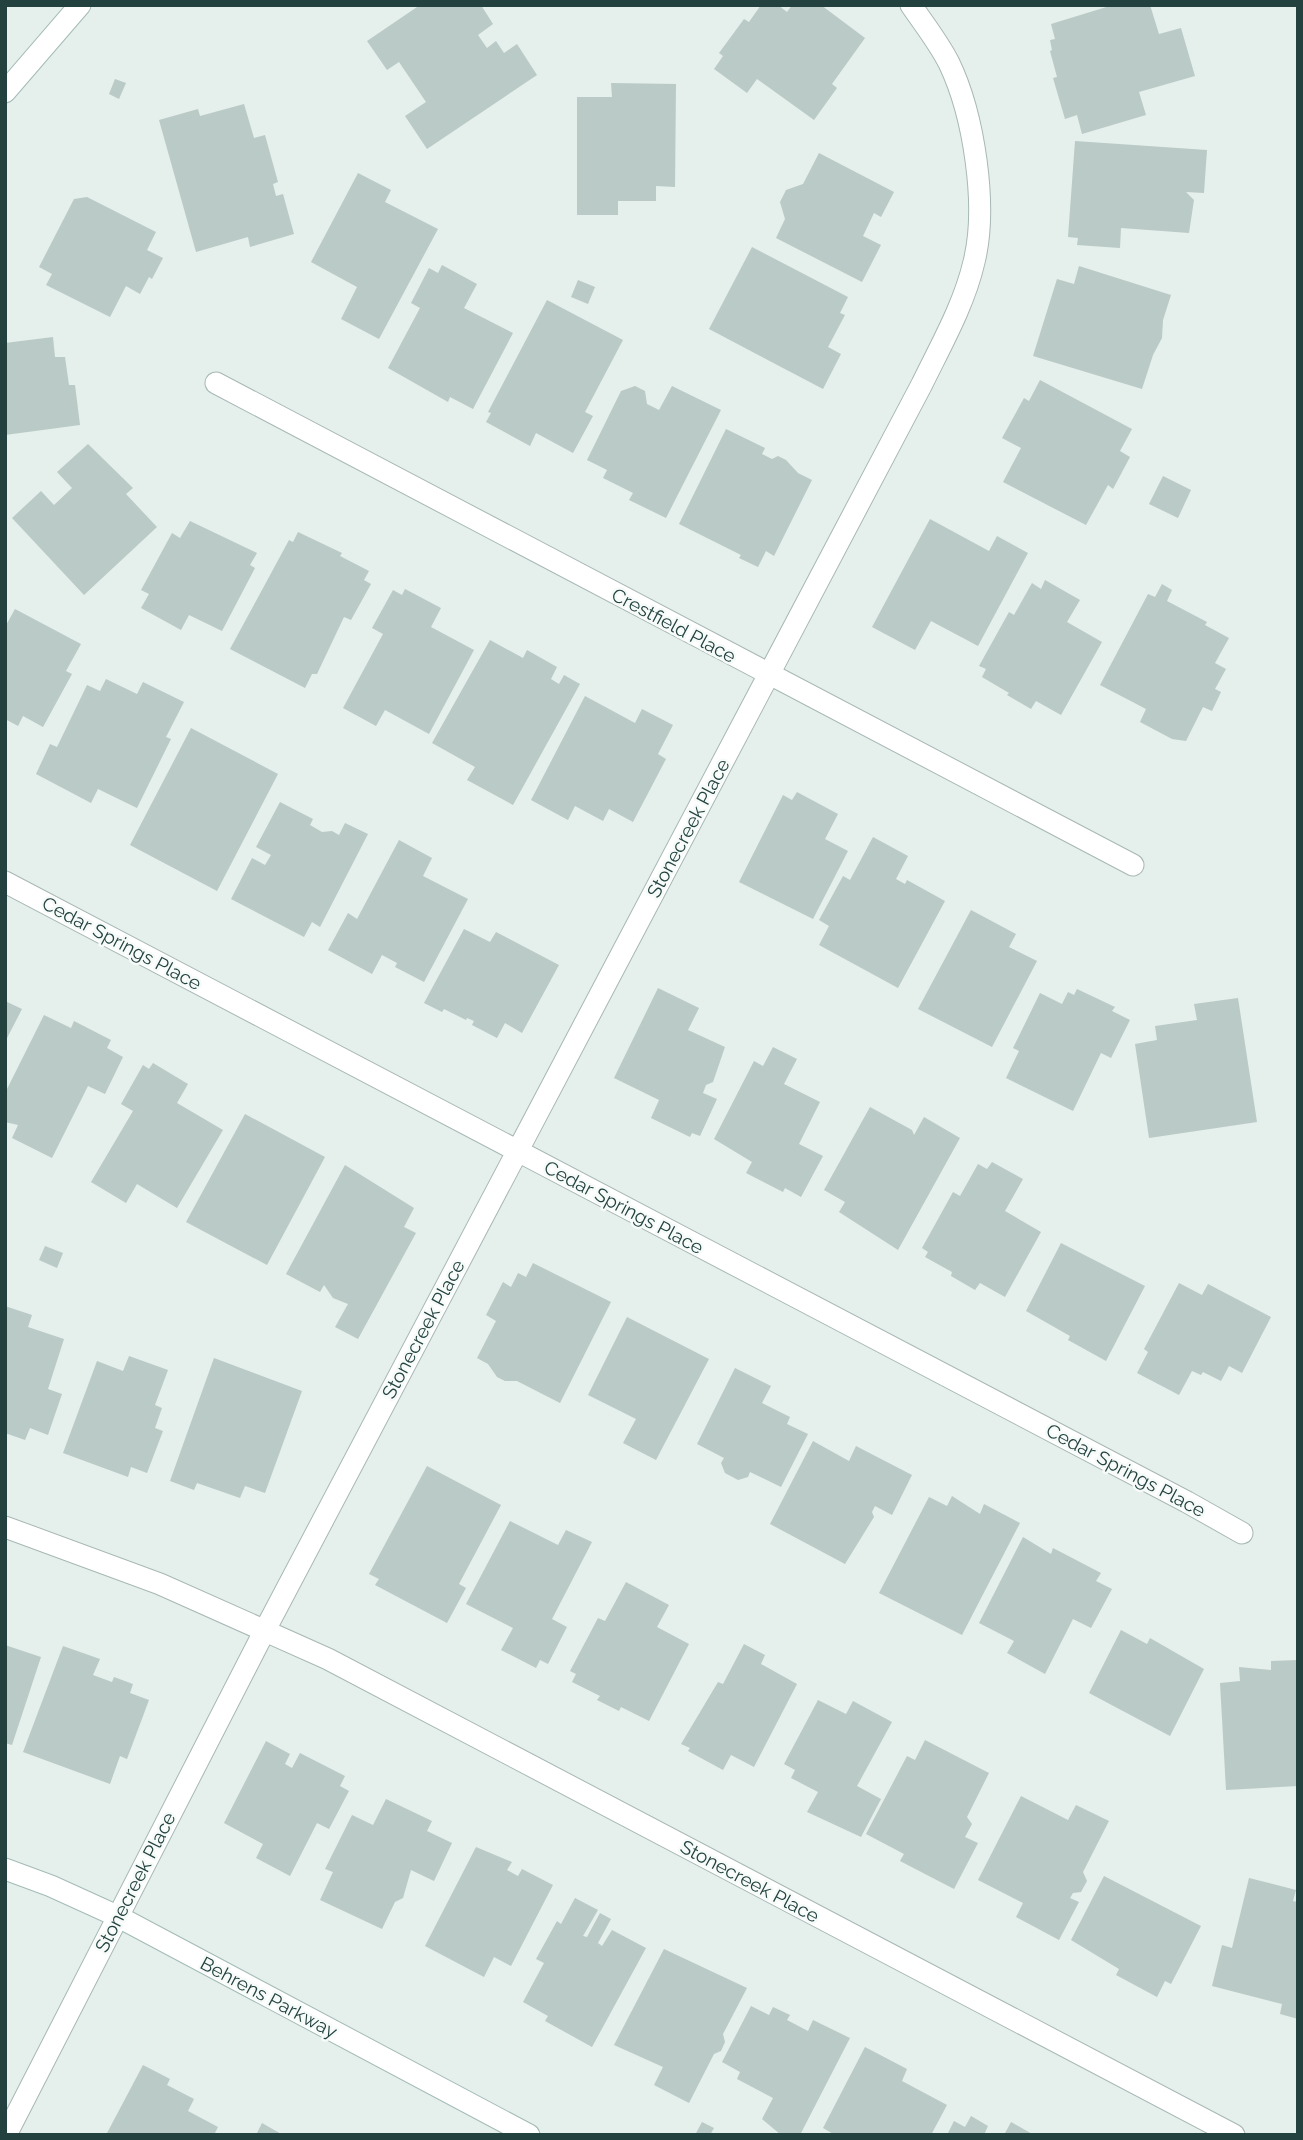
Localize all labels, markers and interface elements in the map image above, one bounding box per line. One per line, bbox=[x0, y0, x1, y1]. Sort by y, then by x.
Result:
street label: Crestfield Place bbox=[608, 583, 740, 667]
street label: Stonecreek Place bbox=[642, 755, 734, 901]
street label: Cedar Springs Place bbox=[39, 892, 205, 994]
street label: Cedar Springs Place bbox=[541, 1156, 707, 1258]
street label: Stonecreek Place bbox=[377, 1256, 469, 1402]
street label: Cedar Springs Place bbox=[1043, 1419, 1209, 1521]
street label: Stonecreek Place bbox=[90, 1808, 180, 1956]
street label: Stonecreek Place bbox=[677, 1835, 823, 1927]
street label: Behrens Parkway bbox=[197, 1952, 341, 2042]

